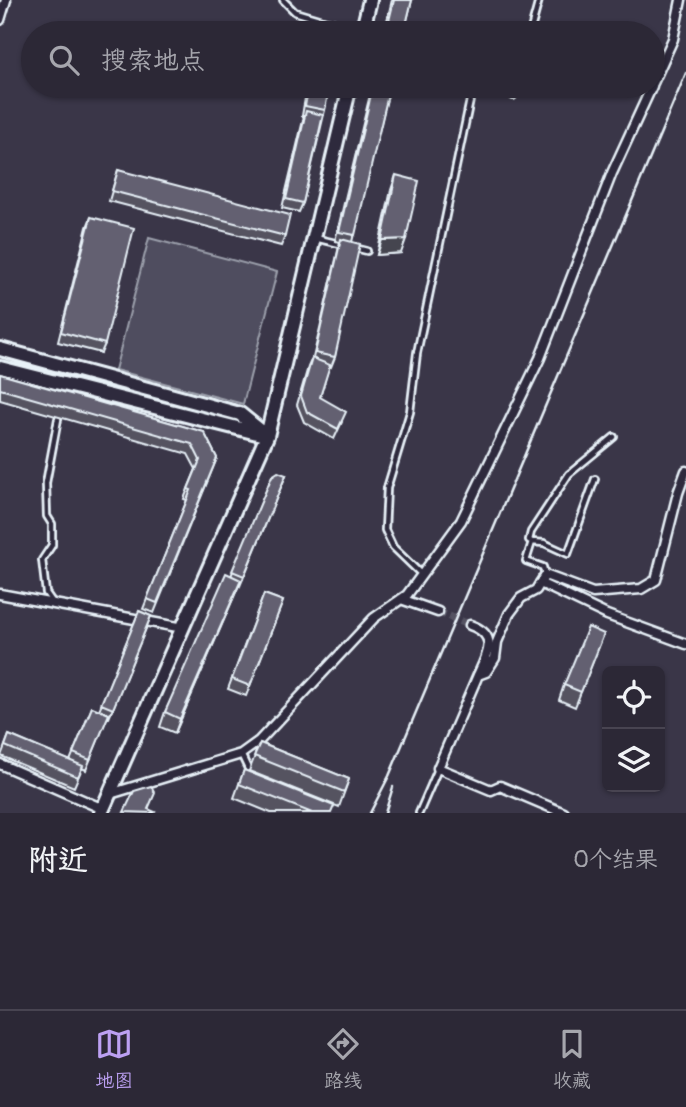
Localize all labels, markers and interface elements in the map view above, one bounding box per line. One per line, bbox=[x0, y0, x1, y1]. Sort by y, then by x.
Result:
search box bbox=[21, 21, 665, 98]
icon: search bbox=[45, 41, 83, 79]
text: 搜索地点 bbox=[101, 45, 205, 77]
map controls bbox=[602, 666, 665, 792]
button: locate bbox=[602, 666, 665, 729]
button: layers bbox=[602, 729, 665, 792]
text: 附近 bbox=[28, 842, 88, 879]
text: 0个结果 bbox=[573, 845, 658, 874]
tab: 地图 bbox=[95, 1025, 133, 1093]
tab: 路线 bbox=[324, 1025, 362, 1093]
tab: 收藏 bbox=[553, 1025, 591, 1093]

